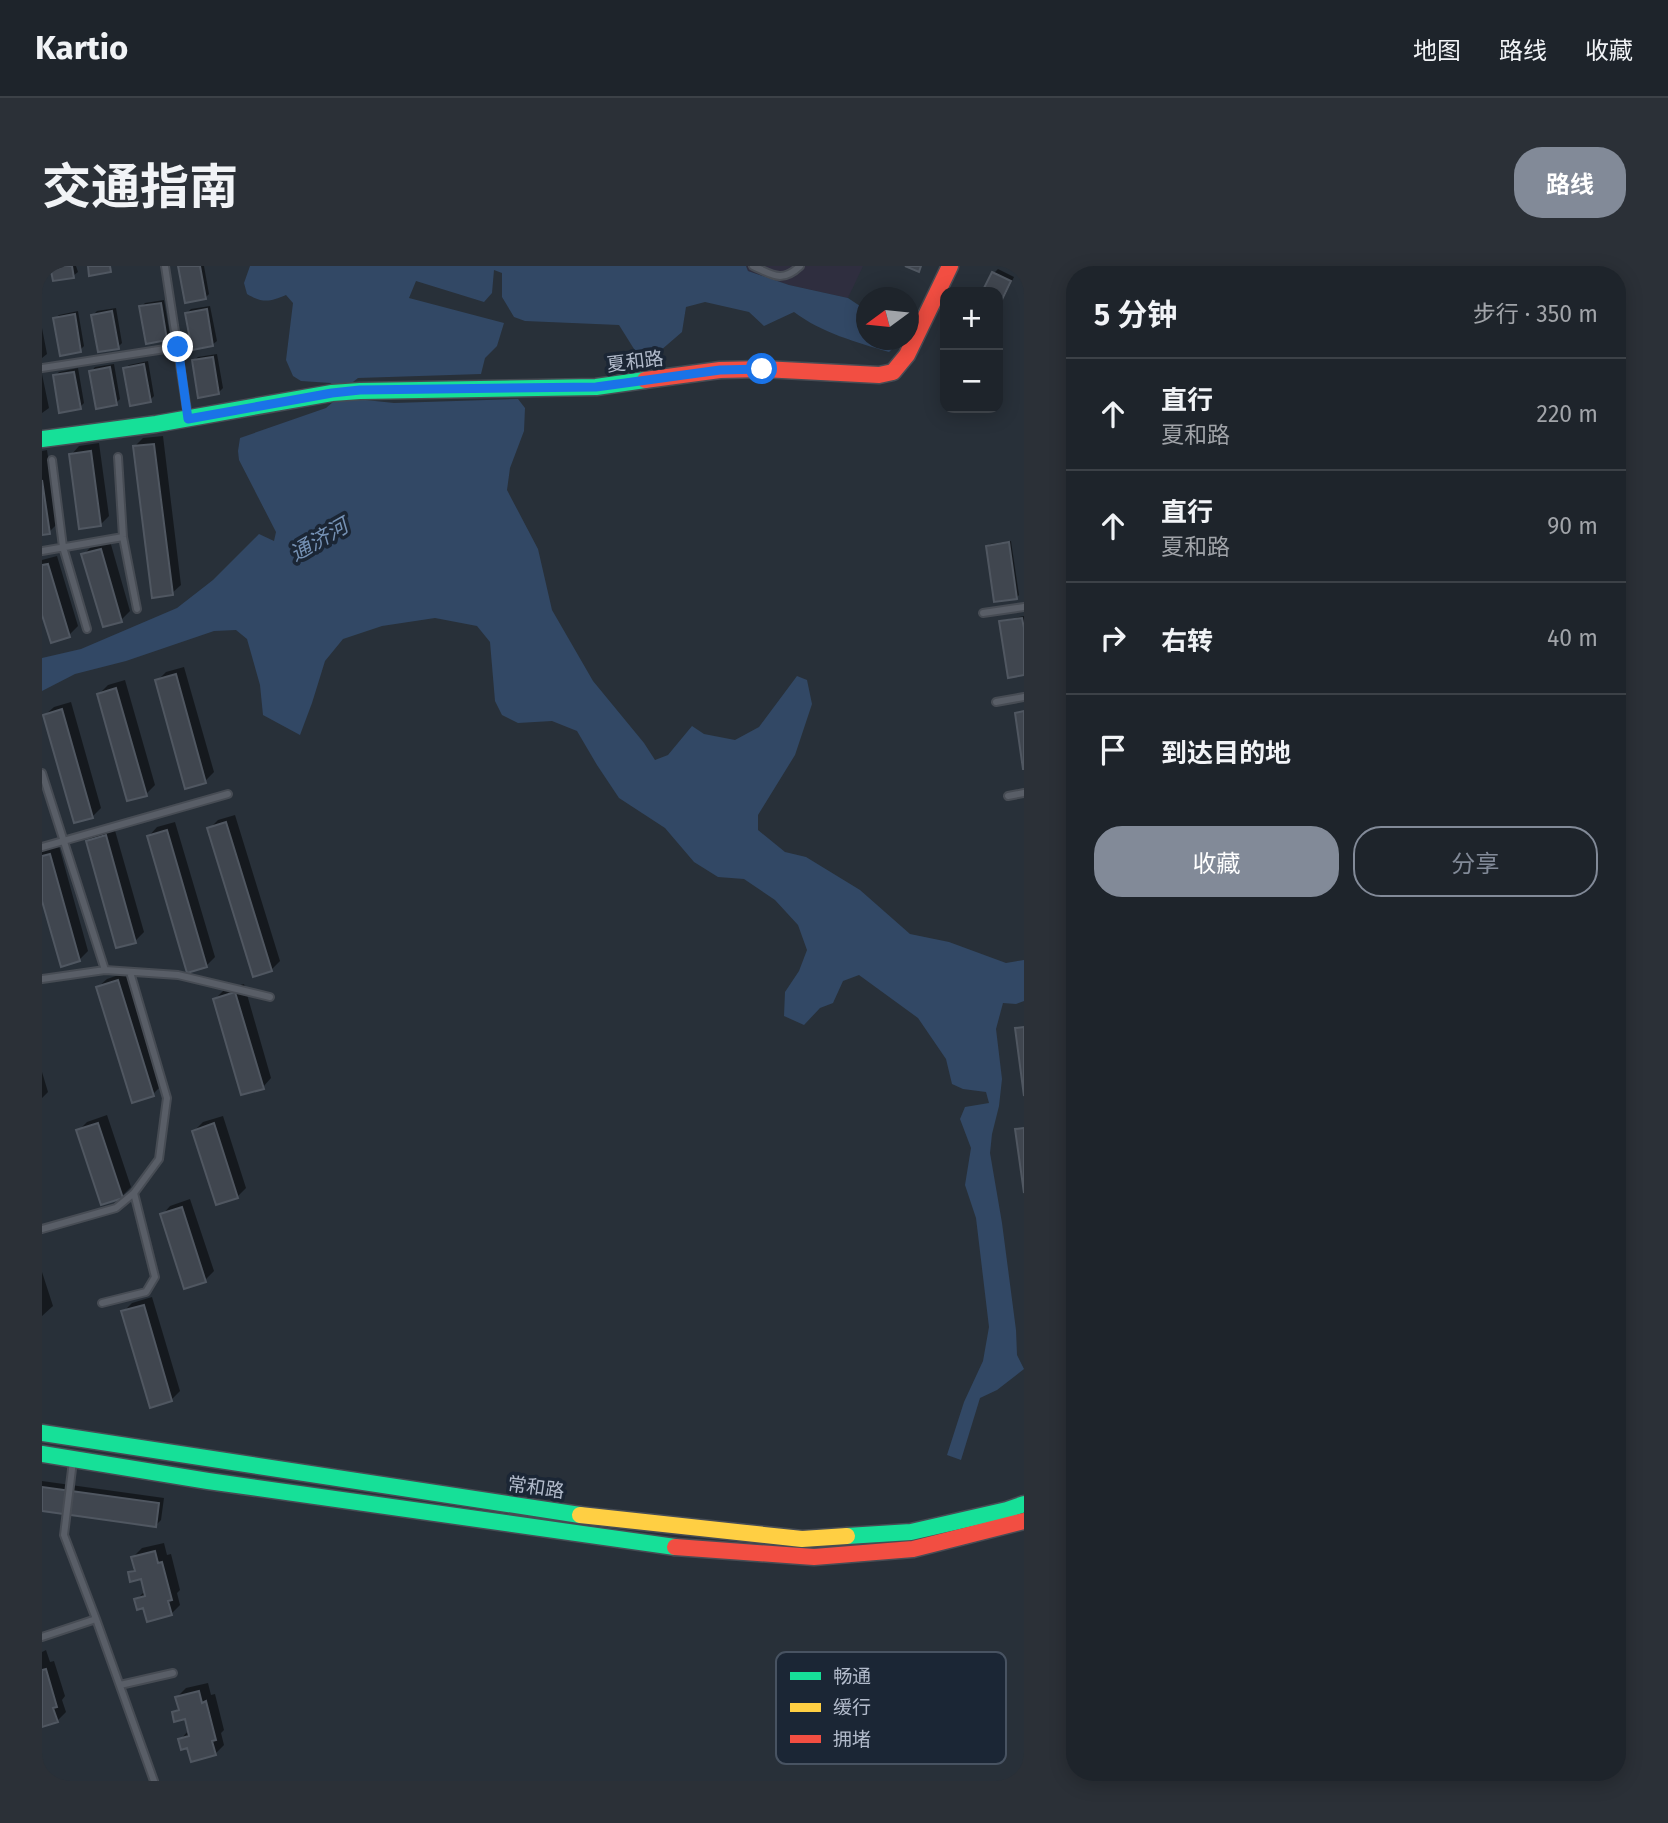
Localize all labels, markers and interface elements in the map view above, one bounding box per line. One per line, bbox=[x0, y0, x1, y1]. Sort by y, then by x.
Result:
text: Kartio bbox=[35, 28, 128, 68]
text: 地图 bbox=[1413, 37, 1461, 65]
text: 路线 bbox=[1499, 37, 1547, 65]
text: 收藏 bbox=[1585, 37, 1633, 65]
button: 路线 bbox=[1514, 147, 1626, 218]
text: 交通指南 bbox=[42, 158, 238, 217]
north arrow bbox=[856, 287, 919, 350]
map controls bbox=[940, 287, 1003, 413]
button: + bbox=[940, 287, 1003, 350]
text: 5 分钟 bbox=[1094, 297, 1177, 333]
text: 步行 · 350 m bbox=[1473, 300, 1598, 328]
route end bbox=[162, 331, 193, 362]
street label: 夏和路 bbox=[605, 347, 665, 376]
button: − bbox=[940, 350, 1003, 413]
route start bbox=[746, 353, 777, 384]
text: 直行 bbox=[1161, 385, 1213, 416]
icon: ahead bbox=[1094, 395, 1132, 433]
text: 220 m bbox=[1537, 400, 1598, 428]
text: 夏和路 bbox=[1161, 421, 1230, 449]
text: 直行 bbox=[1161, 497, 1213, 528]
icon: ahead bbox=[1094, 507, 1132, 545]
water label: 通济河 bbox=[285, 511, 356, 567]
text: 90 m bbox=[1547, 512, 1598, 540]
text: 夏和路 bbox=[1161, 533, 1230, 561]
icon: right bbox=[1094, 619, 1132, 657]
text: 40 m bbox=[1547, 624, 1598, 652]
text: 右转 bbox=[1161, 626, 1213, 657]
icon: arrive bbox=[1094, 731, 1132, 769]
text: 到达目的地 bbox=[1161, 738, 1291, 769]
button: 收藏 bbox=[1094, 826, 1339, 897]
button: 分享 bbox=[1353, 826, 1598, 897]
street label: 常和路 bbox=[506, 1472, 566, 1503]
legend bbox=[776, 1652, 1006, 1764]
text: 畅通 bbox=[833, 1665, 871, 1688]
text: 缓行 bbox=[833, 1696, 871, 1719]
text: 拥堵 bbox=[833, 1728, 871, 1751]

